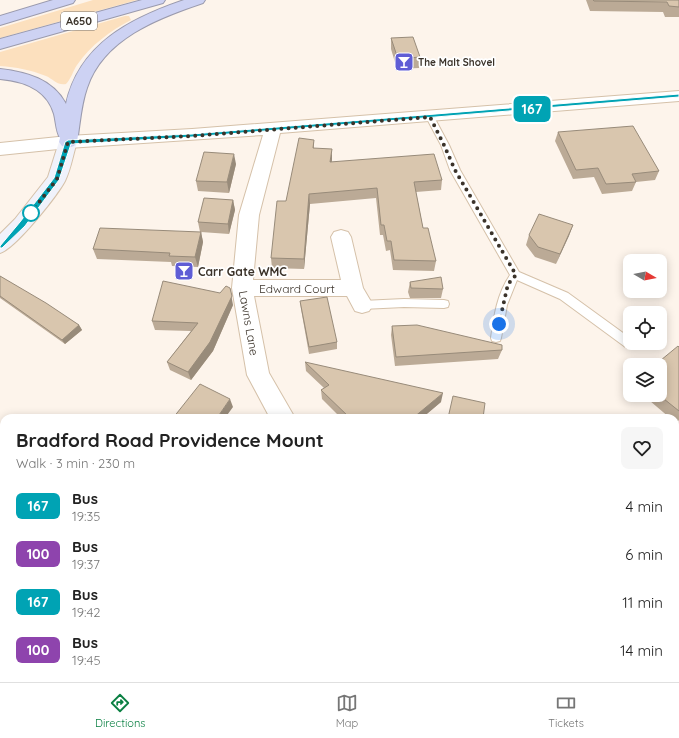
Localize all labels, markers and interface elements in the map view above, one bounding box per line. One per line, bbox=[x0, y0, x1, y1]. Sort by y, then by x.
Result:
road number: A650 bbox=[61, 12, 97, 30]
bar icon: The Malt Shovel bbox=[393, 51, 415, 73]
place label: The Malt Shovel bbox=[418, 56, 495, 69]
line badge: 167 bbox=[509, 96, 555, 122]
text: 167 bbox=[522, 100, 542, 118]
unlabelled marker bbox=[22, 204, 40, 222]
north arrow bbox=[623, 254, 667, 298]
map controls bbox=[623, 254, 667, 402]
bar icon: Carr Gate WMC bbox=[173, 260, 195, 282]
place label: Carr Gate WMC bbox=[198, 264, 287, 279]
street label: Edward Court bbox=[259, 281, 335, 296]
street label: Lawns Lane bbox=[236, 289, 262, 357]
button: locate bbox=[623, 306, 667, 350]
your location bbox=[489, 314, 509, 334]
button: layers bbox=[623, 358, 667, 402]
button: heart bbox=[621, 427, 663, 469]
text: Bradford Road Providence Mount bbox=[16, 428, 324, 452]
text: Walk · 3 min · 230 m bbox=[16, 455, 135, 471]
text: Bus bbox=[72, 489, 98, 508]
text: 167 bbox=[28, 497, 48, 515]
text: 4 min bbox=[625, 497, 663, 516]
text: 19:35 bbox=[72, 508, 100, 524]
text: Bus bbox=[72, 537, 98, 556]
text: 100 bbox=[27, 545, 49, 563]
text: 6 min bbox=[625, 545, 663, 564]
text: 19:37 bbox=[72, 556, 100, 572]
text: Bus bbox=[72, 585, 98, 604]
text: 167 bbox=[28, 593, 48, 611]
text: 11 min bbox=[622, 593, 663, 612]
text: 19:42 bbox=[72, 604, 101, 620]
text: Bus bbox=[72, 633, 98, 652]
text: 100 bbox=[27, 641, 49, 659]
text: 14 min bbox=[620, 641, 663, 660]
text: 19:45 bbox=[72, 652, 101, 668]
tab: Directions bbox=[95, 692, 146, 730]
tab: Map bbox=[336, 692, 358, 730]
tab: Tickets bbox=[548, 692, 584, 730]

